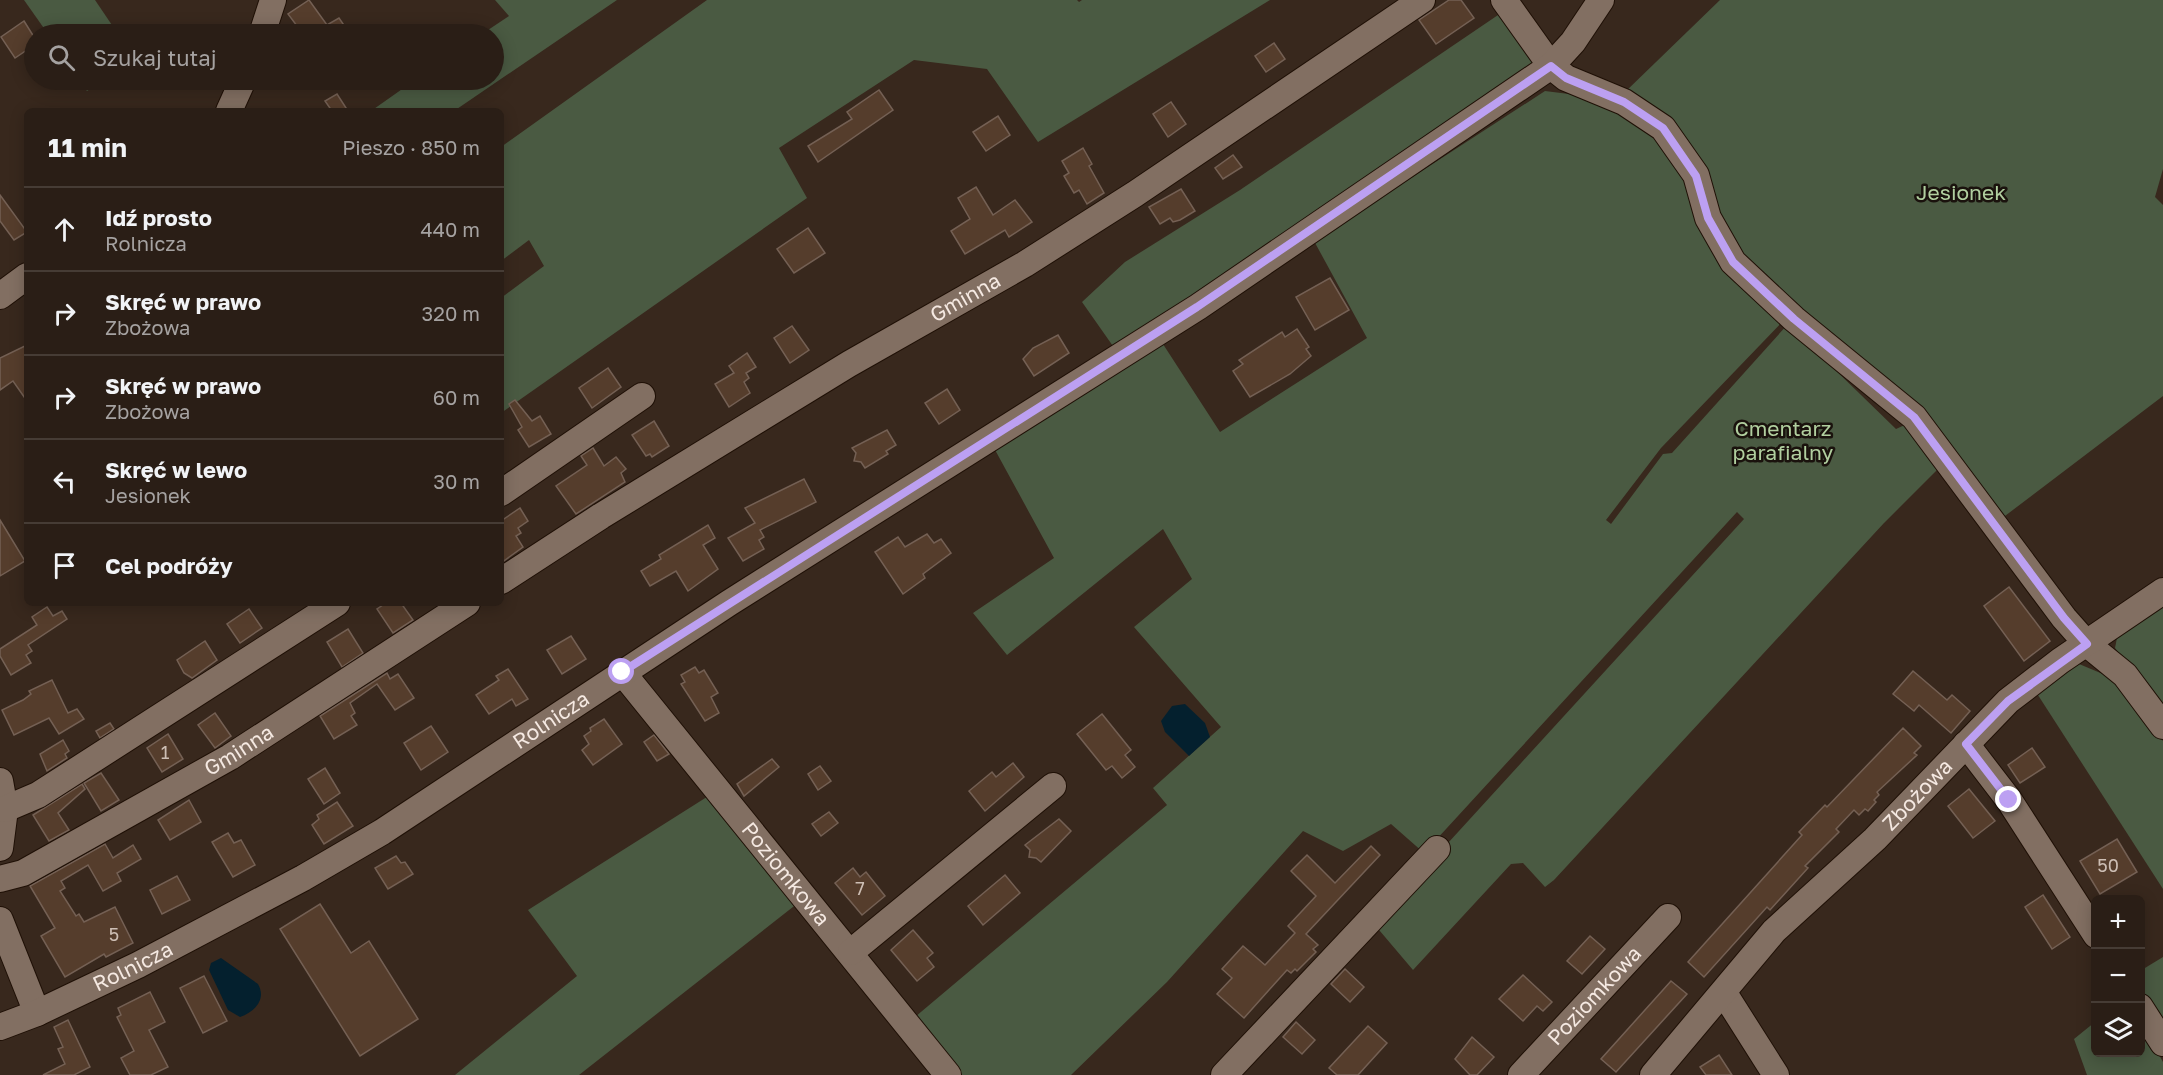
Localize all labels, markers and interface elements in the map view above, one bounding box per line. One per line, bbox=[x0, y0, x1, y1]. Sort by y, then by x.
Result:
search box bbox=[24, 24, 504, 90]
icon: search bbox=[45, 41, 78, 74]
text: Szukaj tutaj bbox=[93, 44, 217, 71]
text: 11 min bbox=[48, 132, 127, 163]
text: Pieszo · 850 m bbox=[342, 135, 480, 159]
park label: Jesionek bbox=[1916, 179, 2006, 205]
text: Idź prosto bbox=[105, 204, 212, 231]
icon: ahead bbox=[48, 213, 81, 246]
text: 440 m bbox=[421, 217, 480, 241]
text: Rolnicza bbox=[105, 231, 187, 255]
street label: Gminna bbox=[925, 267, 1005, 327]
text: Skręć w prawo bbox=[105, 288, 261, 315]
icon: right bbox=[48, 297, 81, 330]
text: 320 m bbox=[422, 301, 480, 325]
text: Zbożowa bbox=[105, 315, 190, 339]
text: Skręć w prawo bbox=[105, 372, 261, 399]
icon: right bbox=[48, 381, 81, 414]
text: 60 m bbox=[433, 385, 480, 409]
text: Zbożowa bbox=[105, 399, 190, 423]
park label: Cmentarz parafialny bbox=[1733, 415, 1834, 465]
text: Skręć w lewo bbox=[105, 456, 247, 483]
icon: left bbox=[48, 465, 81, 498]
text: 30 m bbox=[433, 469, 480, 493]
text: Jesionek bbox=[105, 483, 191, 507]
icon: arrive bbox=[48, 549, 81, 582]
text: Cel podróży bbox=[105, 552, 233, 579]
route start bbox=[608, 658, 634, 684]
street label: Rolnicza bbox=[508, 685, 594, 754]
street label: Gminna bbox=[199, 718, 278, 781]
house number: 1 bbox=[161, 741, 170, 763]
street label: Zbożowa bbox=[1876, 753, 1957, 835]
route end bbox=[1995, 786, 2021, 812]
street label: Poziomkowa bbox=[737, 816, 836, 931]
house number: 50 bbox=[2097, 854, 2119, 876]
house number: 7 bbox=[855, 877, 865, 899]
map controls bbox=[2091, 895, 2145, 1057]
button: + bbox=[2091, 895, 2145, 949]
house number: 5 bbox=[109, 923, 119, 945]
street label: Rolnicza bbox=[88, 935, 177, 997]
street label: Poziomkowa bbox=[1541, 940, 1646, 1050]
button: − bbox=[2091, 949, 2145, 1003]
button: layers bbox=[2091, 1003, 2145, 1057]

